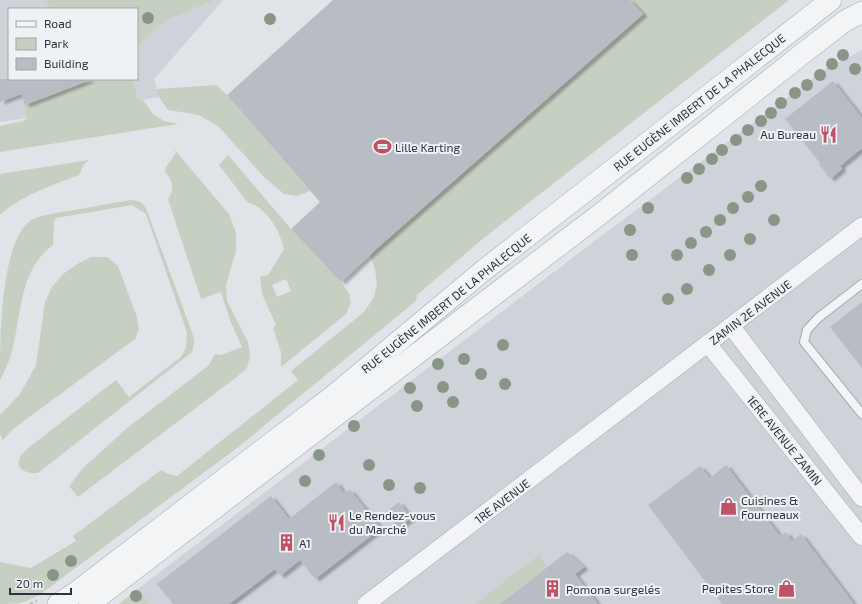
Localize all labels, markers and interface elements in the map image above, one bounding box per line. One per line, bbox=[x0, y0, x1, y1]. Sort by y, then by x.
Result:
legend bbox=[8, 8, 138, 80]
text: Road bbox=[44, 16, 72, 30]
street label: RUE EUGÈNE IMBERT DE LA PHALECQUE bbox=[610, 30, 789, 174]
text: Park bbox=[44, 36, 69, 50]
text: Building bbox=[44, 56, 89, 70]
restaurant icon: Au Bureau bbox=[819, 124, 839, 144]
place label: Au Bureau bbox=[760, 127, 816, 141]
sports icon: Lille Karting bbox=[372, 137, 392, 157]
place label: Lille Karting bbox=[395, 140, 460, 154]
street label: RUE EUGÈNE IMBERT DE LA PHALECQUE bbox=[358, 230, 535, 377]
street label: ZAMIN 2E AVENUE bbox=[706, 276, 794, 347]
street label: 1ERE AVENUE ZAMIN bbox=[745, 392, 825, 488]
street label: 1RE AVENUE bbox=[472, 476, 533, 526]
place label: Cuisines & Fourneaux bbox=[741, 493, 800, 521]
shop icon: Cuisines & Fourneaux bbox=[718, 497, 738, 517]
place label: Le Rendez-vous du Marché bbox=[349, 508, 436, 536]
restaurant icon: Le Rendez-vous du Marché bbox=[326, 512, 346, 532]
building icon: A1 bbox=[276, 533, 296, 553]
place label: A1 bbox=[299, 536, 311, 550]
scale bar bbox=[10, 570, 71, 596]
text: 20 m bbox=[16, 576, 43, 590]
shop icon: Pepites Store bbox=[777, 578, 797, 598]
building icon: Pomona surgelés bbox=[543, 579, 563, 599]
place label: Pepites Store bbox=[702, 581, 774, 595]
place label: Pomona surgelés bbox=[566, 582, 660, 596]

